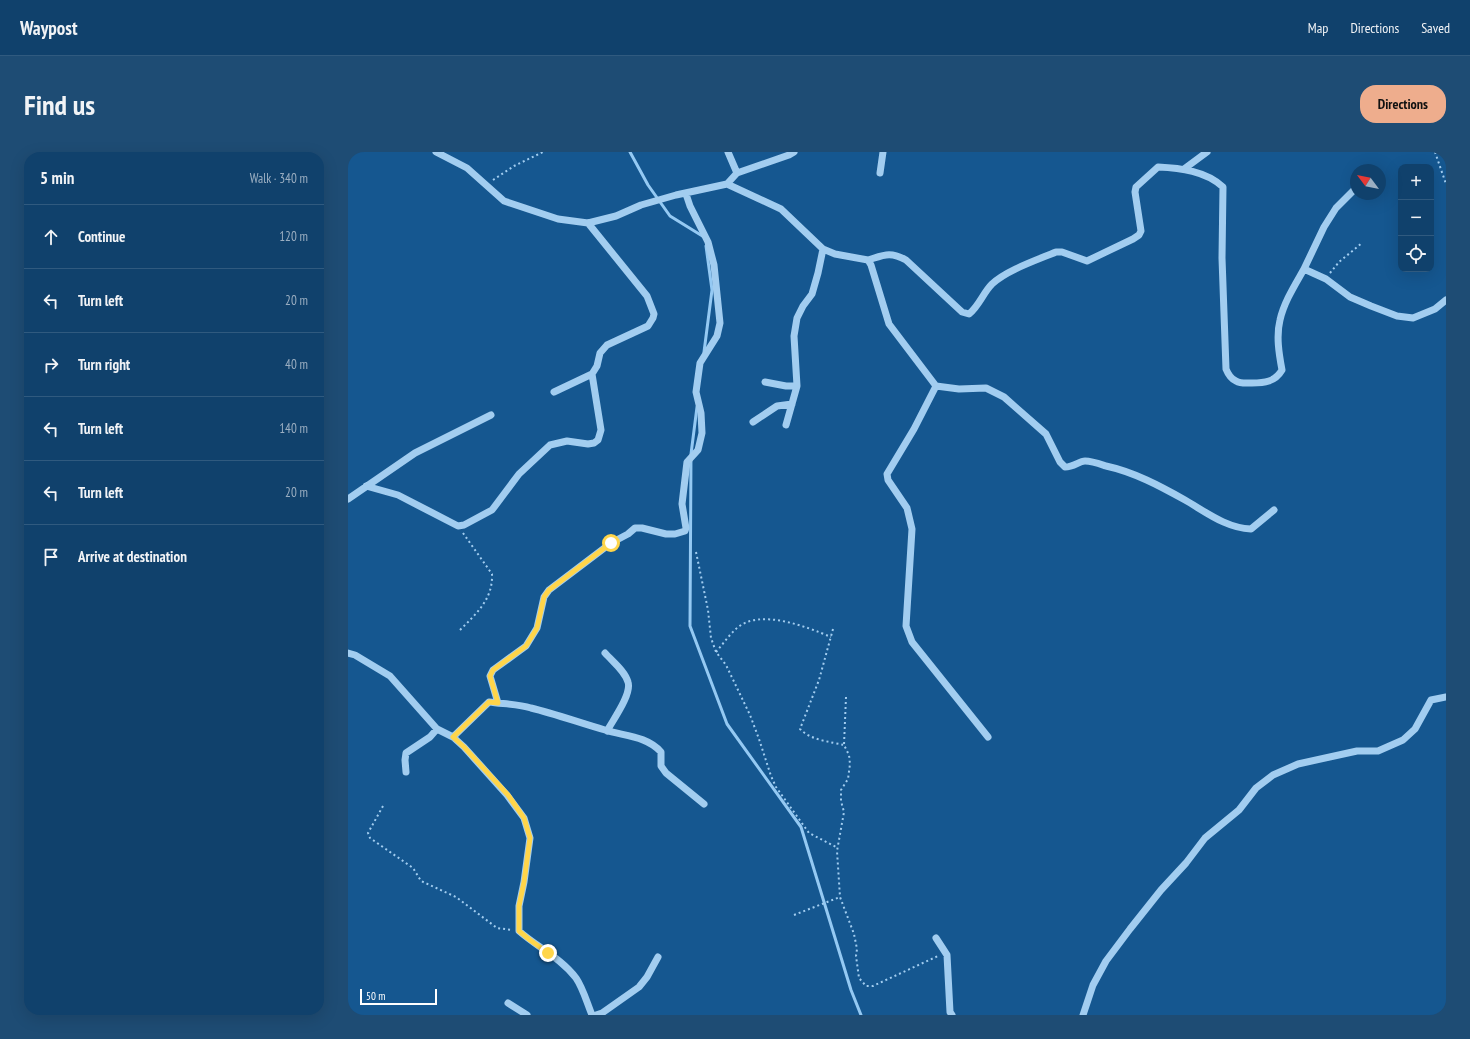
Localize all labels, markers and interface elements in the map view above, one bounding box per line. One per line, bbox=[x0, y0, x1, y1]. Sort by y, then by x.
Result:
text: Waypost bbox=[20, 16, 77, 40]
text: Map bbox=[1308, 19, 1328, 37]
text: Directions bbox=[1350, 19, 1399, 37]
text: Saved bbox=[1421, 19, 1450, 37]
button: Directions bbox=[1360, 85, 1446, 123]
text: Find us bbox=[24, 86, 95, 123]
north arrow bbox=[1350, 164, 1386, 200]
map controls bbox=[1398, 164, 1434, 272]
button: + bbox=[1398, 164, 1434, 200]
text: 5 min bbox=[40, 167, 74, 189]
text: Walk · 340 m bbox=[250, 170, 308, 187]
button: − bbox=[1398, 200, 1434, 236]
icon: ahead bbox=[40, 226, 62, 248]
text: Continue bbox=[78, 227, 125, 246]
text: 120 m bbox=[279, 228, 308, 245]
button: locate bbox=[1398, 236, 1434, 272]
icon: left bbox=[40, 290, 62, 312]
text: Turn left bbox=[78, 291, 123, 310]
text: 20 m bbox=[285, 292, 308, 309]
icon: right bbox=[40, 354, 62, 376]
text: Turn right bbox=[78, 355, 130, 374]
text: 40 m bbox=[285, 356, 308, 373]
icon: left bbox=[40, 418, 62, 440]
text: Turn left bbox=[78, 419, 123, 438]
text: 140 m bbox=[279, 420, 308, 437]
icon: left bbox=[40, 482, 62, 504]
text: Turn left bbox=[78, 483, 123, 502]
text: 20 m bbox=[285, 484, 308, 501]
route start bbox=[602, 534, 620, 552]
icon: arrive bbox=[40, 546, 62, 568]
text: Arrive at destination bbox=[78, 547, 187, 566]
route end bbox=[539, 944, 557, 962]
scale bar bbox=[360, 987, 437, 1006]
text: 50 m bbox=[366, 989, 385, 1003]

